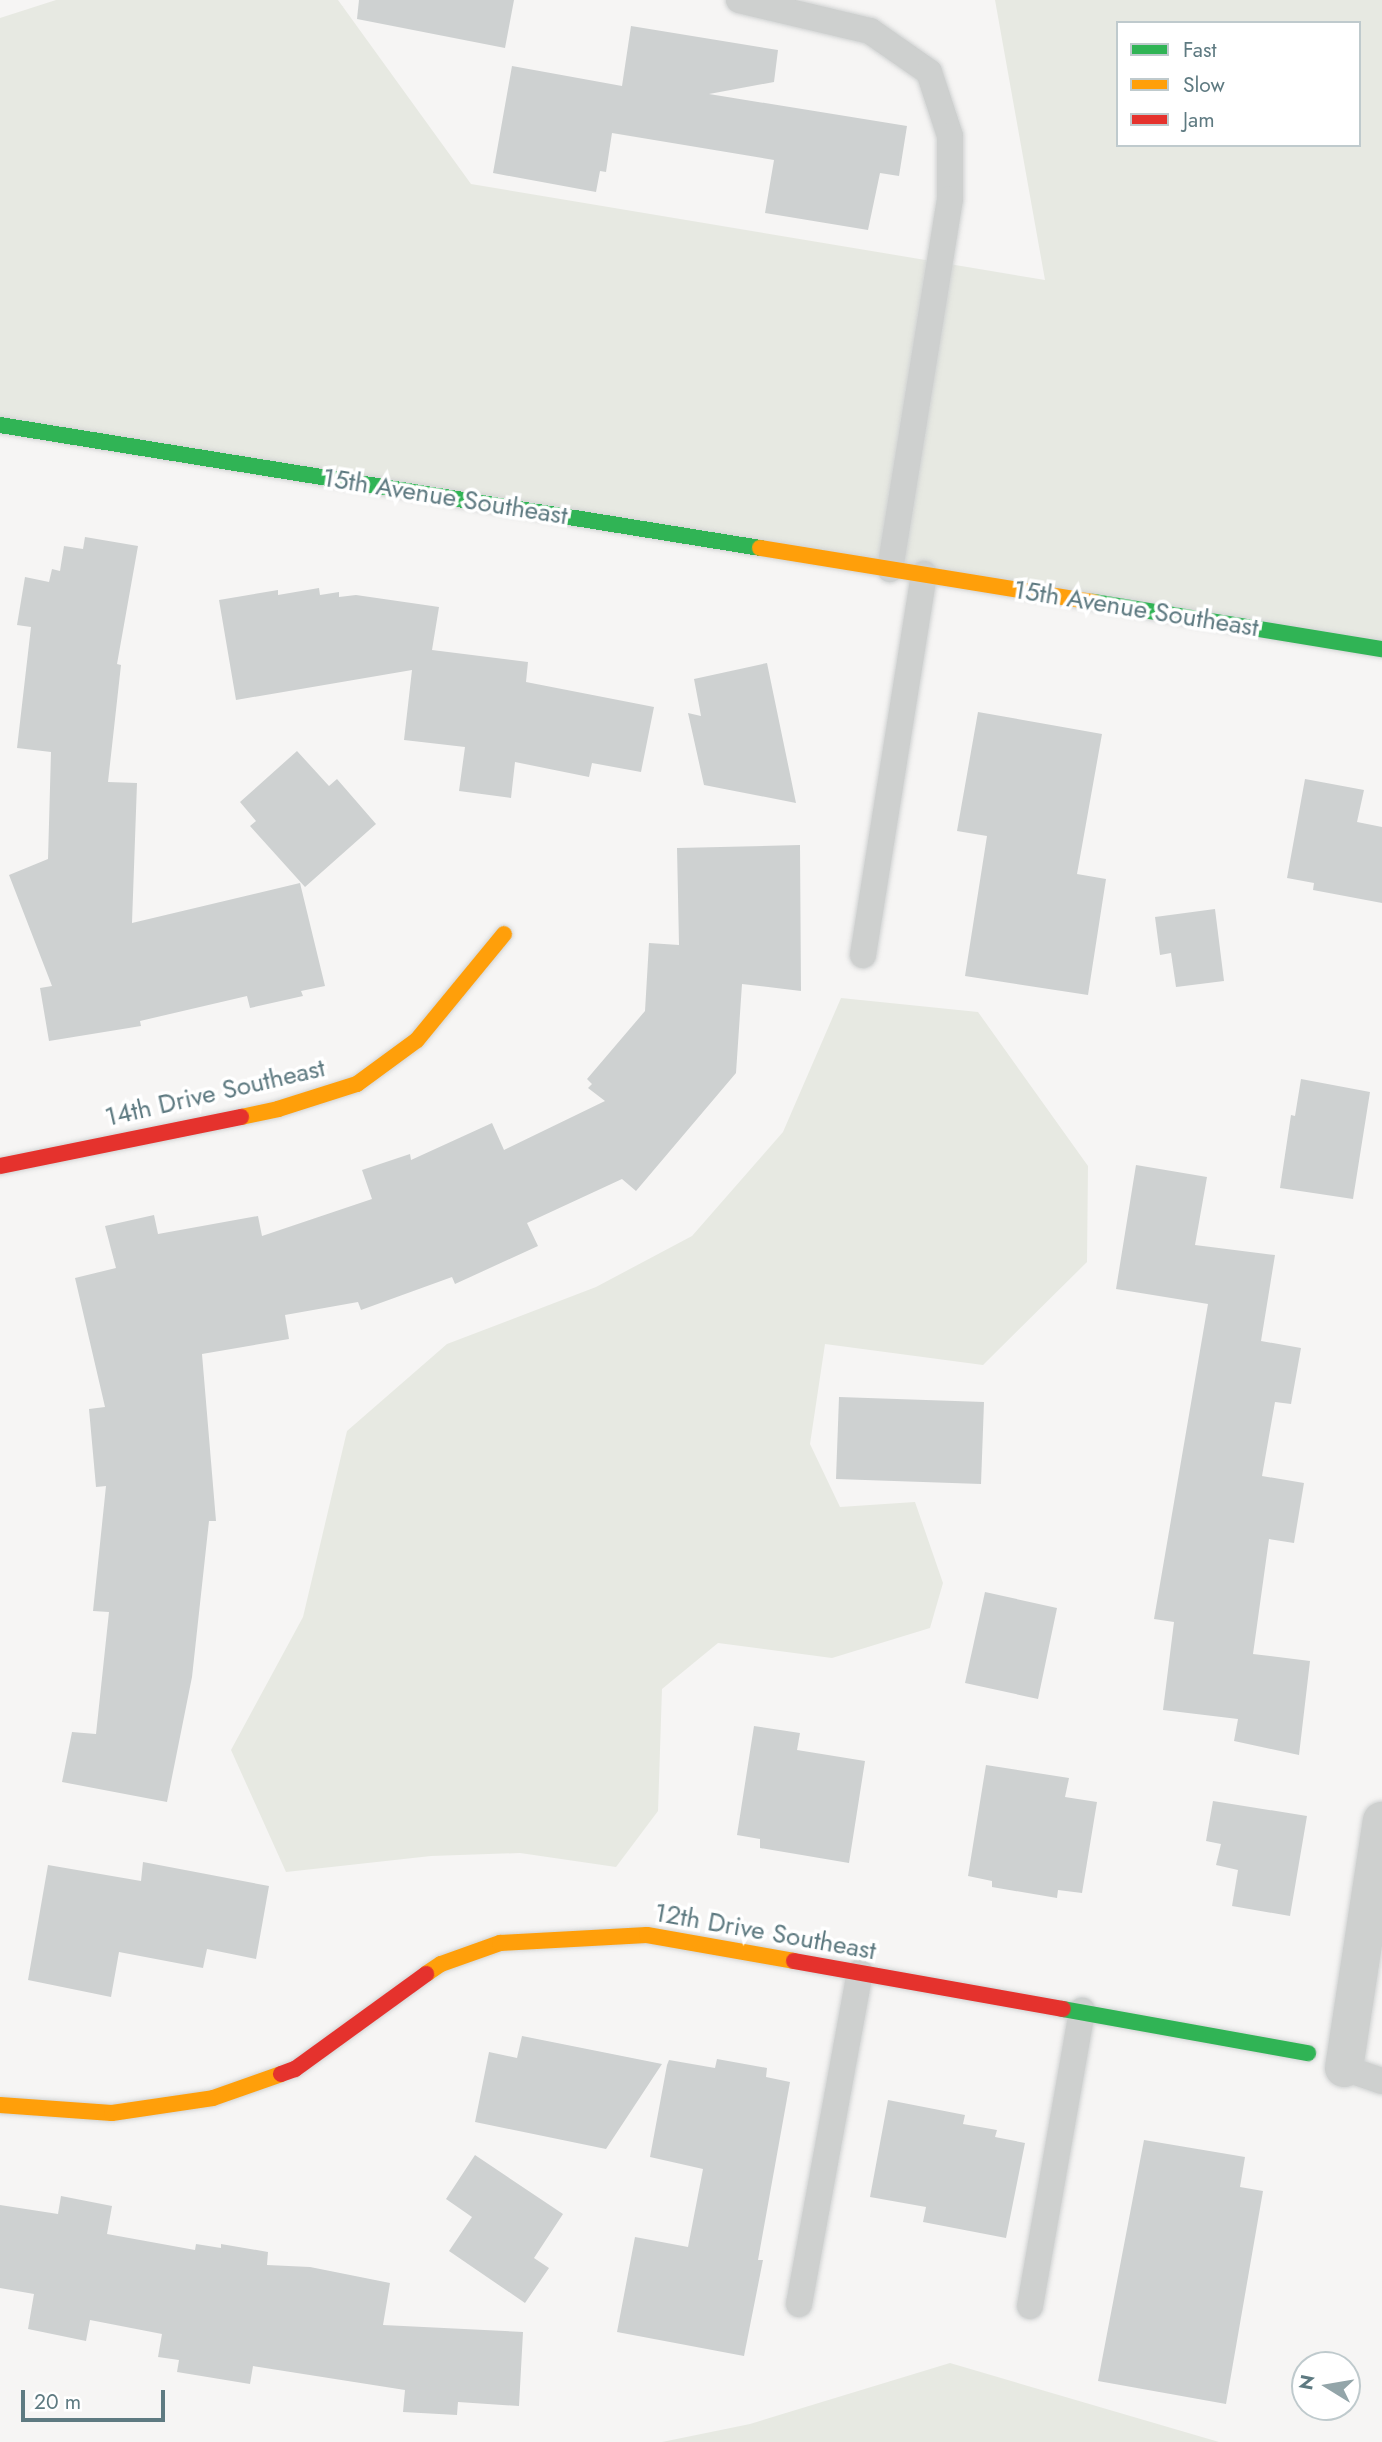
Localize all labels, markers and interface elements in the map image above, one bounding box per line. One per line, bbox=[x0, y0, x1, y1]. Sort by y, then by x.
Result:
legend bbox=[1116, 21, 1361, 147]
text: Fast bbox=[1183, 35, 1216, 65]
text: Slow bbox=[1183, 70, 1225, 100]
text: Jam bbox=[1183, 105, 1215, 135]
street label: 15th Avenue Southeast bbox=[320, 462, 570, 532]
street label: 15th Avenue Southeast bbox=[1011, 574, 1261, 644]
street label: 14th Drive Southeast bbox=[102, 1053, 328, 1133]
street label: 12th Drive Southeast bbox=[652, 1897, 878, 1967]
north arrow bbox=[1291, 2351, 1361, 2421]
text: N bbox=[1292, 2372, 1322, 2392]
scale bar bbox=[24, 2376, 168, 2420]
text: 20 m bbox=[34, 2387, 81, 2417]

